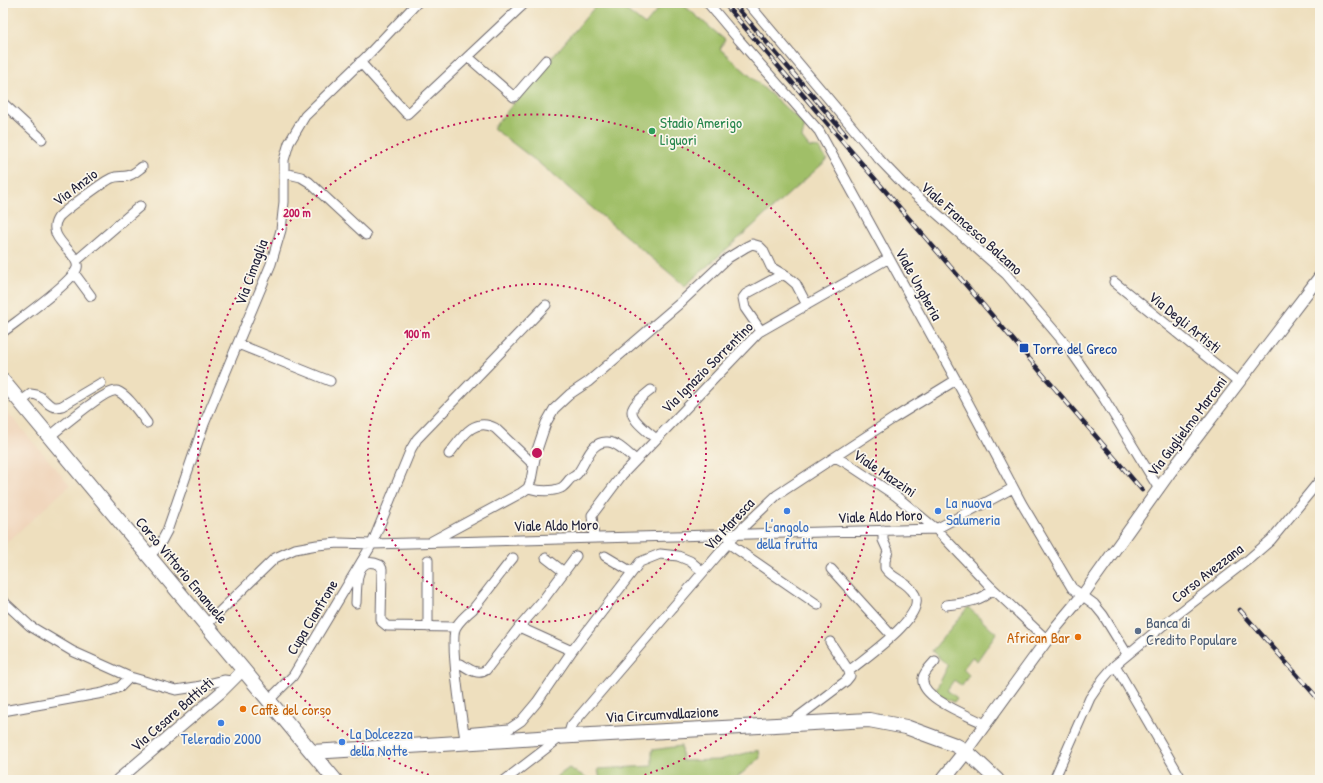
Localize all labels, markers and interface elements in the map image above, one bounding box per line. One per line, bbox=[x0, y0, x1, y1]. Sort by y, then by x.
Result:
place label: Stadio Amerigo Liguori bbox=[660, 112, 742, 150]
marker: Stadio Amerigo Liguori bbox=[647, 126, 657, 136]
street label: Via Anzio bbox=[48, 163, 102, 211]
street label: Viale Francesco Balzano bbox=[916, 176, 1028, 280]
text: 200 m bbox=[283, 204, 311, 221]
street label: Via Cimaglia bbox=[229, 236, 273, 308]
street label: Viale Ungheria bbox=[890, 244, 948, 324]
street label: Via Degli Artisti bbox=[1144, 286, 1226, 358]
street label: Via Ignazio Sorrentino bbox=[656, 316, 758, 418]
text: 100 m bbox=[404, 325, 430, 342]
place label: Torre del Greco bbox=[1033, 338, 1117, 359]
marker: Torre del Greco bbox=[1018, 342, 1030, 354]
street label: Via Guglielmo Marconi bbox=[1142, 372, 1232, 480]
street label: Viale Mazzini bbox=[849, 444, 921, 502]
centre of rings bbox=[530, 446, 544, 460]
place label: La nuova Salumeria bbox=[946, 492, 1000, 530]
street label: Via Maresca bbox=[699, 493, 759, 555]
street label: Viale Aldo Moro bbox=[837, 504, 923, 528]
marker: L'angolo della frutta bbox=[782, 506, 792, 516]
marker: La nuova Salumeria bbox=[933, 506, 943, 516]
street label: Corso Vittorio Emanuele bbox=[131, 512, 233, 628]
street label: Viale Aldo Moro bbox=[514, 514, 598, 536]
place label: L'angolo della frutta bbox=[757, 516, 818, 554]
street label: Corso Avezzana bbox=[1167, 538, 1247, 608]
street label: Cupa Cianfrone bbox=[281, 575, 343, 658]
place label: Banca di Credito Populare bbox=[1146, 612, 1237, 650]
marker: Banca di Credito Populare bbox=[1133, 626, 1143, 636]
place label: African Bar bbox=[1007, 627, 1070, 648]
marker: African Bar bbox=[1073, 632, 1083, 642]
street label: Via Cesare Battisti bbox=[126, 672, 218, 756]
place label: Caffè del corso bbox=[251, 699, 331, 720]
street label: Via Circumvallazione bbox=[605, 701, 719, 727]
marker: Caffè del corso bbox=[238, 704, 248, 714]
marker: Teleradio 2000 bbox=[216, 718, 226, 728]
place label: La Dolcezza della Notte bbox=[350, 723, 413, 761]
place label: Teleradio 2000 bbox=[181, 728, 262, 749]
marker: La Dolcezza della Notte bbox=[337, 737, 347, 747]

